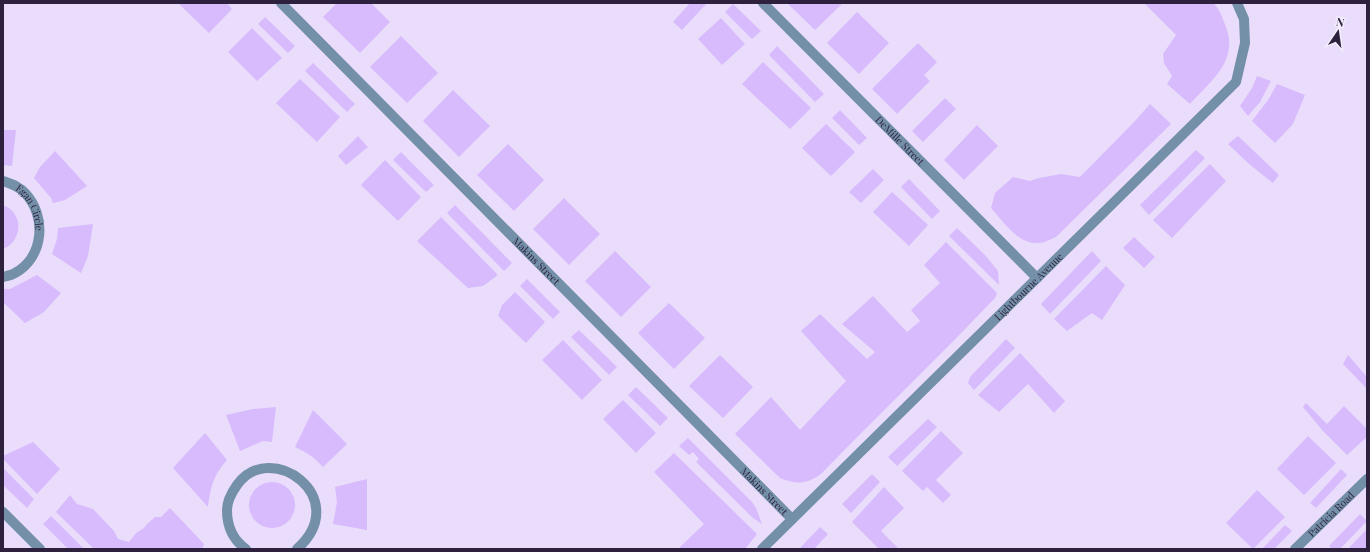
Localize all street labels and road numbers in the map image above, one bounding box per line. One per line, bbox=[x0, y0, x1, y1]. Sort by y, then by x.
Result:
street label: DeMille Street bbox=[872, 113, 928, 168]
street label: Egan Circle bbox=[13, 181, 46, 231]
street label: Makins Street bbox=[510, 234, 564, 288]
street label: Lightbourne Avenue bbox=[991, 250, 1066, 324]
street label: Makins Street bbox=[738, 464, 791, 518]
street label: Patricia Road bbox=[1305, 488, 1357, 540]

